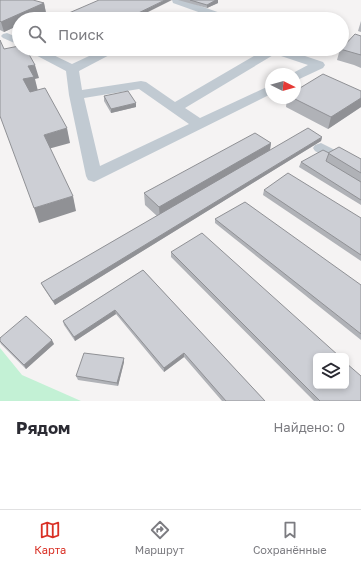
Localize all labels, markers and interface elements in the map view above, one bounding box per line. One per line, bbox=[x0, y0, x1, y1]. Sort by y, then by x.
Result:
search box bbox=[12, 12, 349, 56]
icon: search bbox=[26, 23, 48, 45]
text: Поиск bbox=[58, 25, 104, 43]
north arrow bbox=[265, 68, 301, 104]
map controls bbox=[313, 353, 349, 389]
button: layers bbox=[313, 353, 349, 389]
text: Рядом bbox=[16, 417, 70, 438]
text: Найдено: 0 bbox=[273, 419, 345, 435]
tab: Карта bbox=[34, 519, 66, 556]
tab: Маршрут bbox=[135, 519, 184, 556]
tab: Сохранённые bbox=[253, 519, 327, 556]

